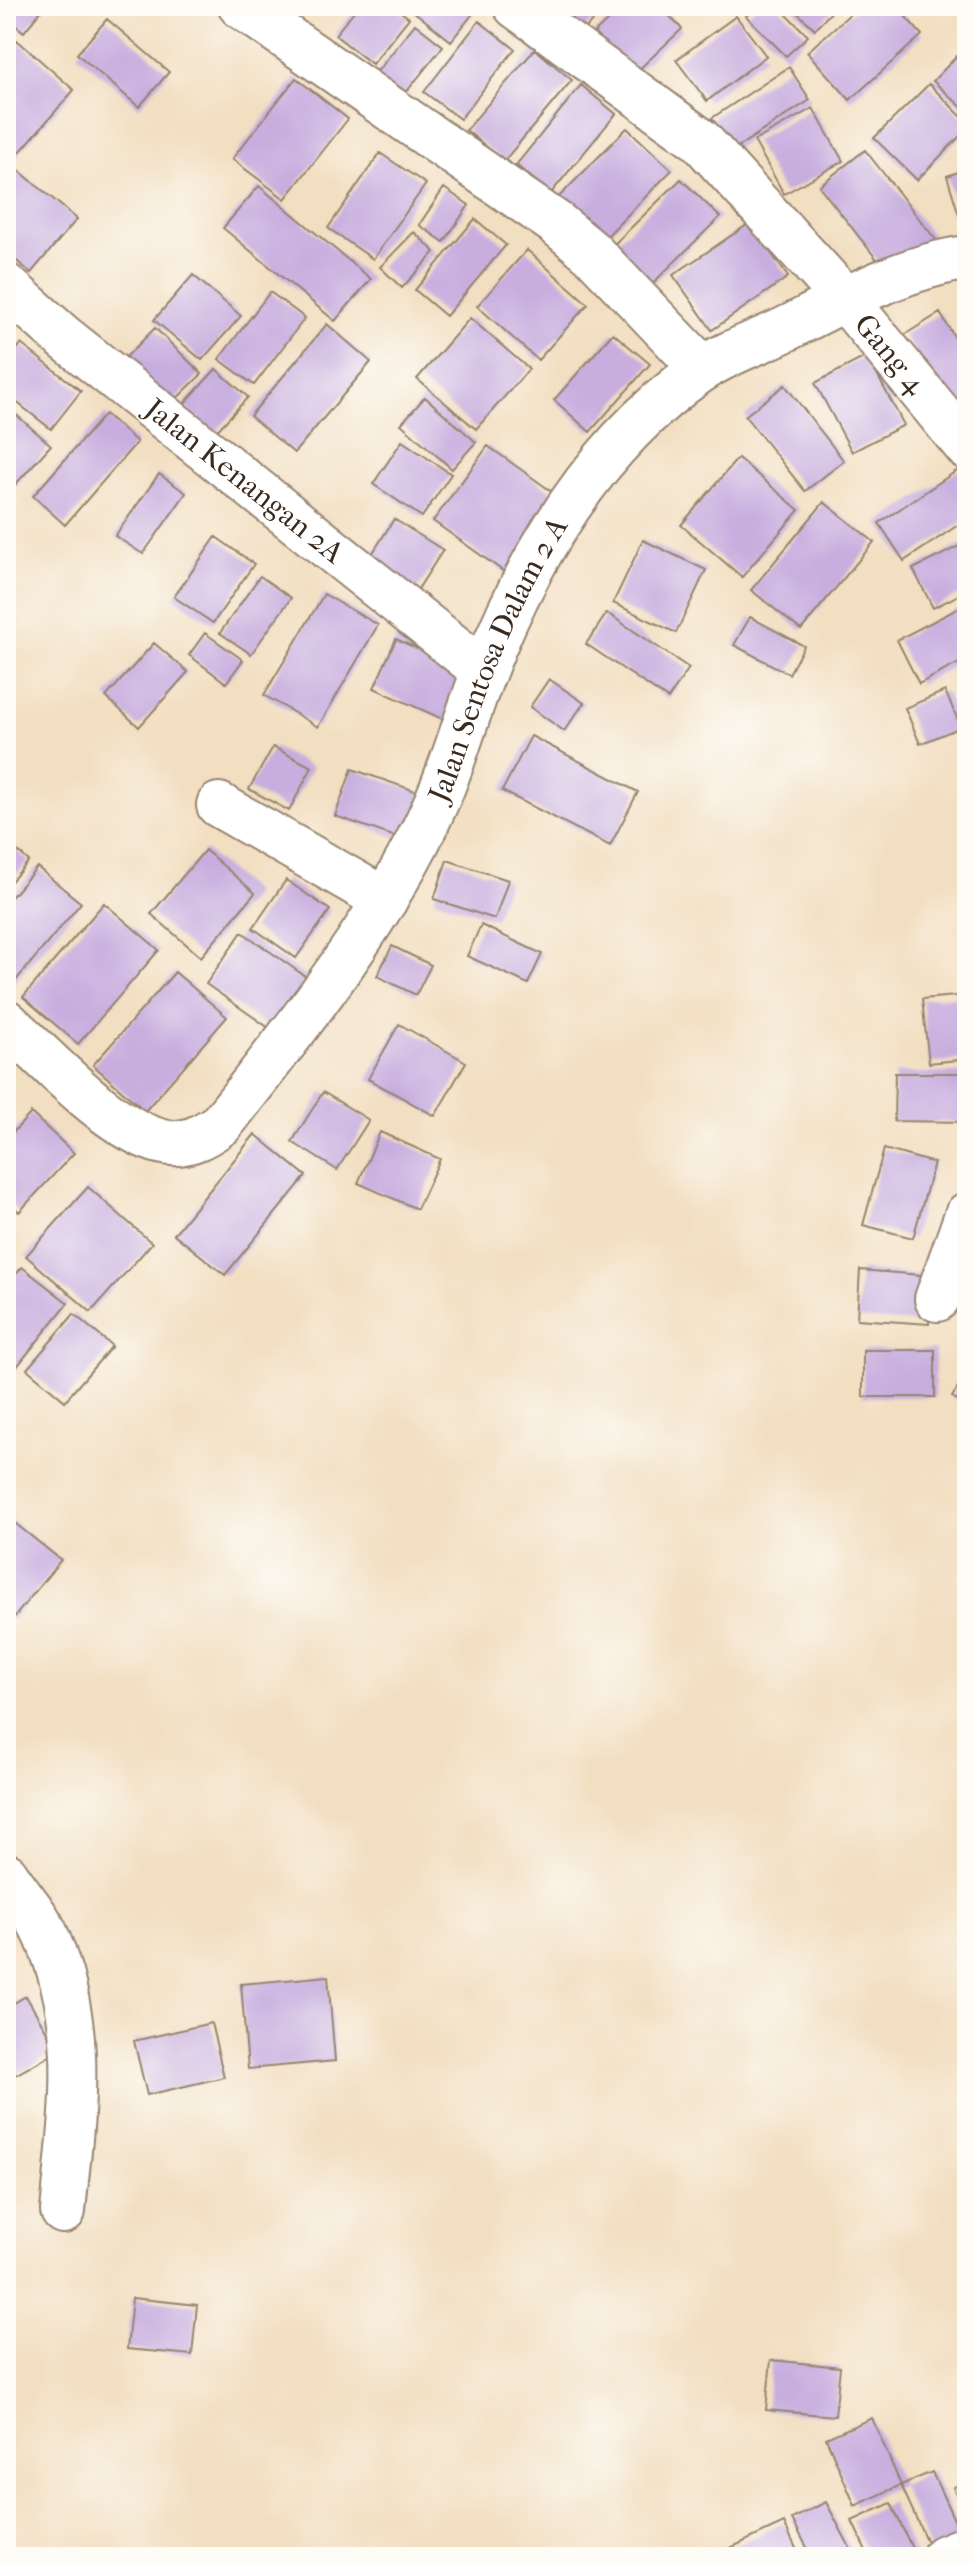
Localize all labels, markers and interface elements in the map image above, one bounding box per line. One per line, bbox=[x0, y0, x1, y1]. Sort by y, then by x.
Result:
street label: Gang 4 bbox=[847, 307, 934, 402]
street label: Jalan Kenangan 2A bbox=[136, 390, 351, 571]
street label: Jalan Sentosa Dalam 2 A bbox=[421, 510, 575, 809]

